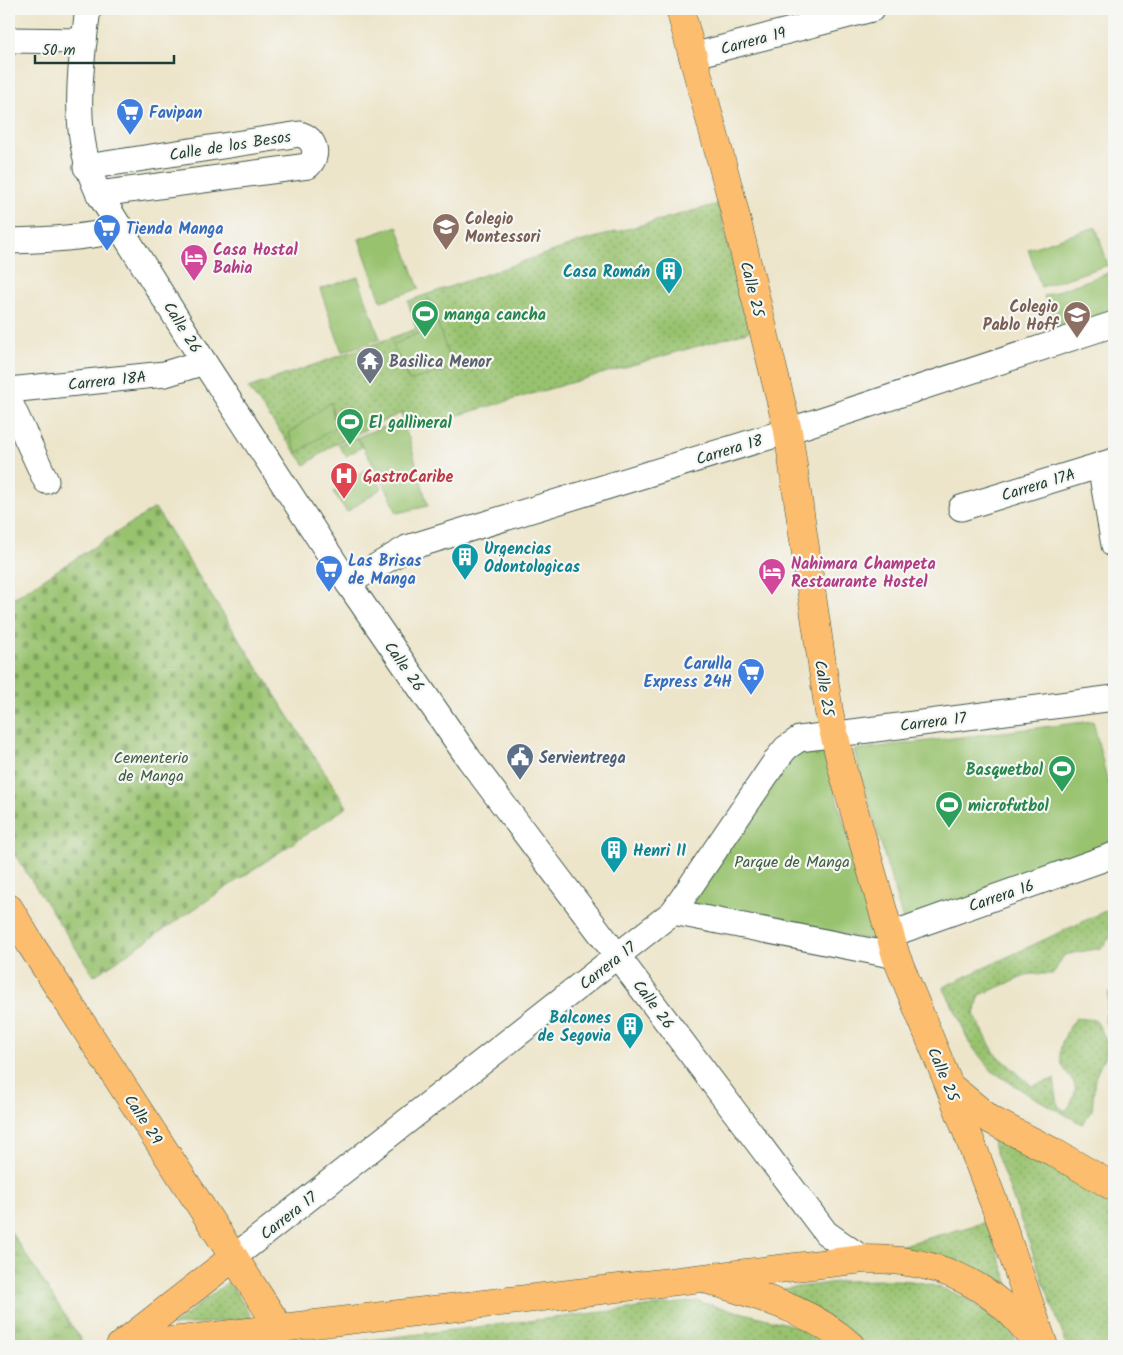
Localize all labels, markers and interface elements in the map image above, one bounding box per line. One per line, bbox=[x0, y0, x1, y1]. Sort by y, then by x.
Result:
street label: Carrera 19 bbox=[718, 21, 789, 62]
scale bar bbox=[35, 32, 174, 64]
text: 50 m bbox=[42, 39, 76, 63]
supermarket icon: Favipan bbox=[115, 97, 145, 136]
place label: Favipan bbox=[149, 101, 203, 126]
street label: Calle de los Besos bbox=[168, 125, 293, 168]
place label: Colegio Montessori bbox=[465, 207, 541, 250]
school or university icon: Colegio Montessori bbox=[431, 212, 461, 251]
supermarket icon: Tienda Manga bbox=[92, 213, 122, 252]
place label: Tienda Manga bbox=[126, 217, 223, 242]
place label: Casa Hostal Bahia bbox=[213, 238, 298, 281]
hotel icon: Casa Hostal Bahia bbox=[179, 243, 209, 282]
building icon: Casa Román bbox=[654, 256, 684, 295]
street label: Calle 25 bbox=[733, 259, 771, 321]
place label: Casa Román bbox=[563, 260, 650, 285]
place label: Colegio Pablo Hoff bbox=[983, 295, 1060, 338]
street label: Calle 26 bbox=[156, 297, 207, 358]
sports icon: manga cancha bbox=[410, 299, 440, 338]
school or university icon: Colegio Pablo Hoff bbox=[1062, 300, 1092, 339]
place label: manga cancha bbox=[444, 303, 546, 328]
temple icon: Basilica Menor bbox=[355, 346, 385, 385]
place label: Basilica Menor bbox=[389, 350, 492, 375]
street label: Carrera 18A bbox=[67, 365, 148, 398]
sports icon: El gallineral bbox=[335, 407, 365, 446]
place label: El gallineral bbox=[369, 411, 452, 436]
street label: Carrera 18 bbox=[693, 428, 766, 472]
hospital icon: GastroCaribe bbox=[329, 461, 359, 500]
street label: Carrera 17A bbox=[998, 462, 1079, 509]
place label: GastroCaribe bbox=[363, 465, 454, 490]
place label: Urgencias Odontologicas bbox=[484, 537, 581, 580]
building icon: Urgencias Odontologicas bbox=[450, 542, 480, 581]
place label: Las Brisas de Manga bbox=[348, 549, 422, 592]
place label: Nahimara Champeta Restaurante Hostel bbox=[791, 552, 936, 595]
supermarket icon: Las Brisas de Manga bbox=[314, 554, 344, 593]
hotel icon: Nahimara Champeta Restaurante Hostel bbox=[757, 557, 787, 596]
street label: Calle 26 bbox=[377, 636, 430, 697]
place label: Carulla Express 24H bbox=[644, 652, 732, 695]
supermarket icon: Carulla Express 24H bbox=[736, 657, 766, 696]
street label: Calle 25 bbox=[807, 658, 840, 719]
street label: Carrera 17 bbox=[899, 706, 968, 739]
public building icon: Servientrega bbox=[505, 742, 535, 781]
park label: Cementerio de Manga bbox=[114, 746, 189, 789]
place label: Servientrega bbox=[539, 746, 626, 771]
sports icon: Basquetbol bbox=[1047, 754, 1077, 793]
place label: Basquetbol bbox=[966, 758, 1044, 783]
sports icon: microfutbol bbox=[934, 790, 964, 829]
place label: microfutbol bbox=[968, 794, 1049, 819]
building icon: Henri II bbox=[599, 835, 629, 874]
place label: Henri II bbox=[633, 839, 686, 864]
park label: Parque de Manga bbox=[734, 850, 850, 875]
street label: Carrera 16 bbox=[965, 874, 1038, 919]
street label: Carrera 17 bbox=[574, 935, 642, 997]
street label: Calle 26 bbox=[626, 975, 680, 1035]
place label: Balcones de Segovia bbox=[538, 1006, 612, 1049]
building icon: Balcones de Segovia bbox=[615, 1011, 645, 1050]
street label: Calle 25 bbox=[920, 1044, 966, 1107]
street label: Calle 29 bbox=[117, 1090, 168, 1150]
street label: Carrera 17 bbox=[255, 1185, 323, 1247]

